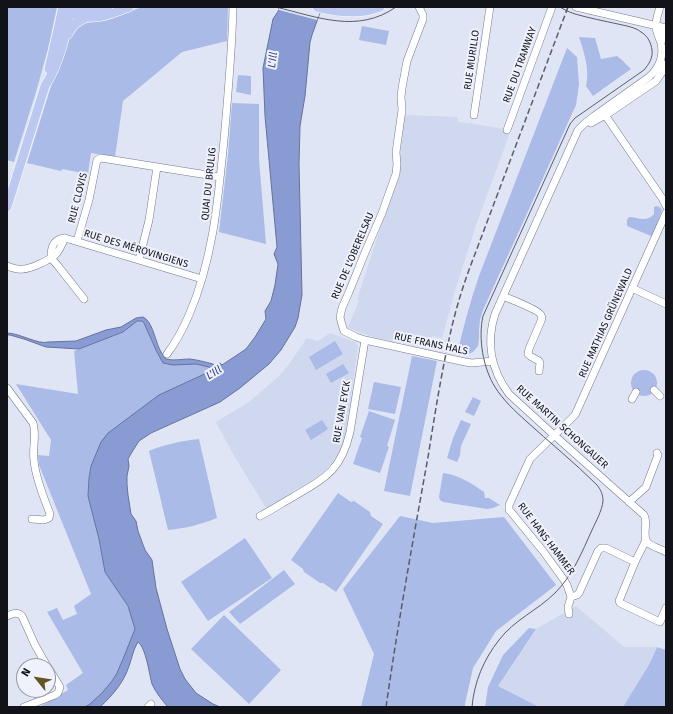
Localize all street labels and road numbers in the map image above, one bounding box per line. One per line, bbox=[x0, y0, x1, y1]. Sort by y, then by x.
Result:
street label: RUE DU TRAMWAY bbox=[501, 25, 539, 105]
street label: RUE MURILLO bbox=[462, 29, 482, 91]
street label: QUAI DU BRULIG bbox=[199, 147, 219, 221]
street label: RUE CLOVIS bbox=[66, 172, 90, 224]
street label: RUE DE L'OBERELSAU bbox=[329, 211, 377, 301]
street label: RUE DES MÉROVINGIENS bbox=[82, 227, 190, 271]
street label: RUE MATHIAS GRÜNEWALD bbox=[576, 266, 636, 380]
street label: RUE FRANS HALS bbox=[393, 330, 469, 358]
street label: RUE VAN EYCK bbox=[331, 380, 353, 444]
street label: RUE MARTIN SCHONGAUER bbox=[514, 383, 610, 471]
street label: RUE HANS HAMMER bbox=[515, 500, 577, 578]

